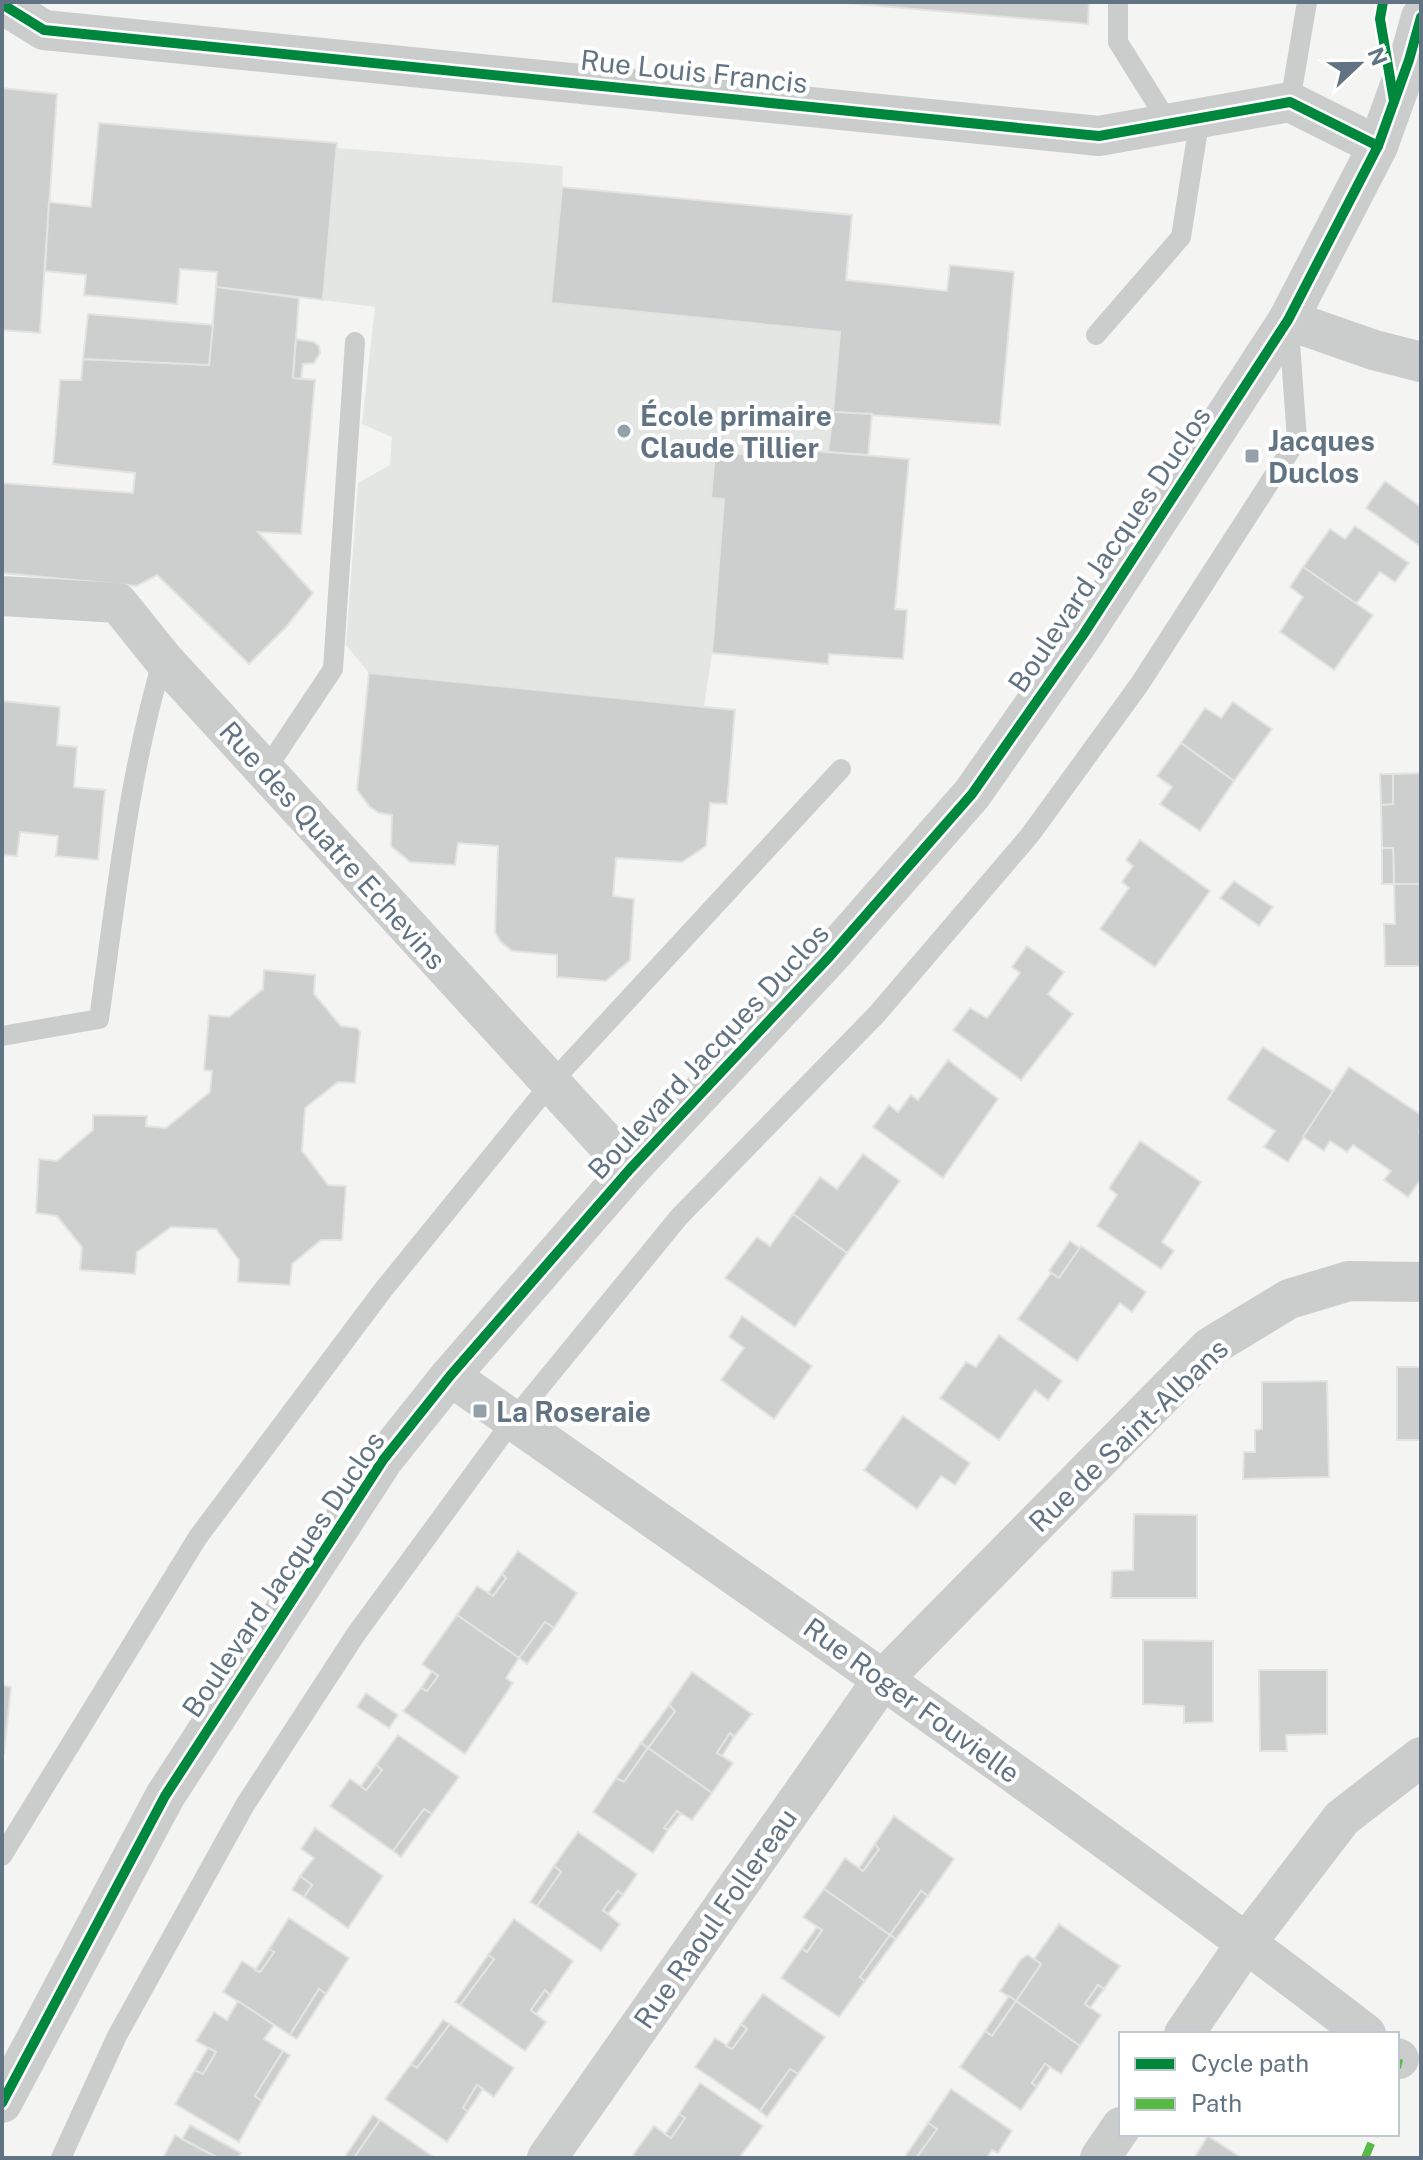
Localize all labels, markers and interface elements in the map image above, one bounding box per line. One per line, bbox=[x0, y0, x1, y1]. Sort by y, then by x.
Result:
north arrow bbox=[1319, 24, 1399, 104]
street label: Rue Louis Francis bbox=[579, 43, 809, 99]
text: N bbox=[1362, 44, 1393, 69]
place label: École primaire Claude Tillier bbox=[640, 399, 832, 464]
street label: Boulevard Jacques Duclos bbox=[1001, 400, 1217, 698]
marker: École primaire Claude Tillier bbox=[615, 422, 633, 440]
place label: Jacques Duclos bbox=[1268, 424, 1375, 489]
marker: Jacques Duclos bbox=[1243, 447, 1261, 465]
street label: Rue des Quatre Echevins bbox=[213, 714, 453, 976]
street label: Boulevard Jacques Duclos bbox=[581, 916, 835, 1186]
street label: Rue de Saint-Albans bbox=[1022, 1332, 1234, 1538]
place label: La Roseraie bbox=[496, 1395, 651, 1428]
marker: La Roseraie bbox=[471, 1402, 489, 1420]
street label: Boulevard Jacques Duclos bbox=[175, 1425, 391, 1723]
street label: Rue Roger Fouvielle bbox=[797, 1611, 1027, 1789]
street label: Rue Raoul Follereau bbox=[627, 1802, 803, 2034]
legend bbox=[1119, 2032, 1399, 2136]
text: Cycle path bbox=[1191, 2049, 1309, 2077]
text: Path bbox=[1191, 2089, 1242, 2117]

